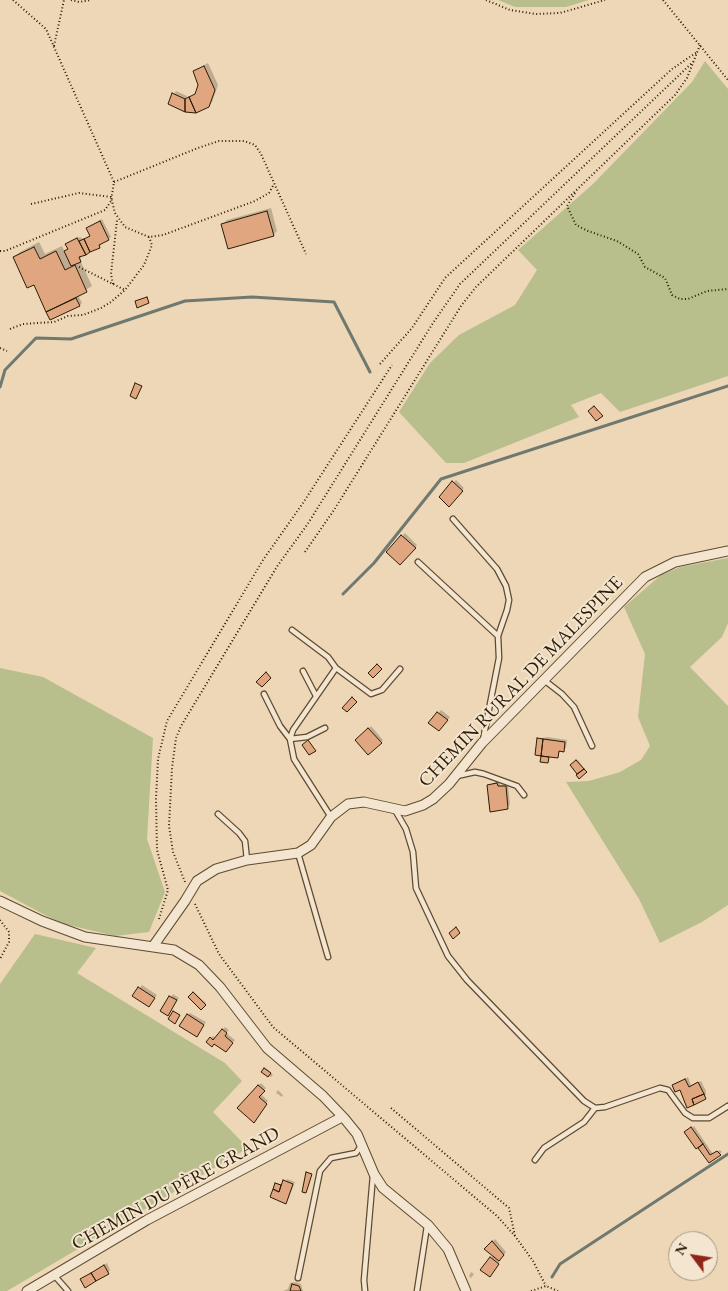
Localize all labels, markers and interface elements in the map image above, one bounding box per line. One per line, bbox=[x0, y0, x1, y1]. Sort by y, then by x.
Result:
street label: CHEMIN RURAL DE MALESPINE bbox=[414, 572, 628, 792]
street label: CHEMIN DU PÈRE GRAND bbox=[68, 1122, 284, 1256]
north arrow bbox=[668, 1231, 718, 1281]
text: N bbox=[670, 1239, 692, 1258]

